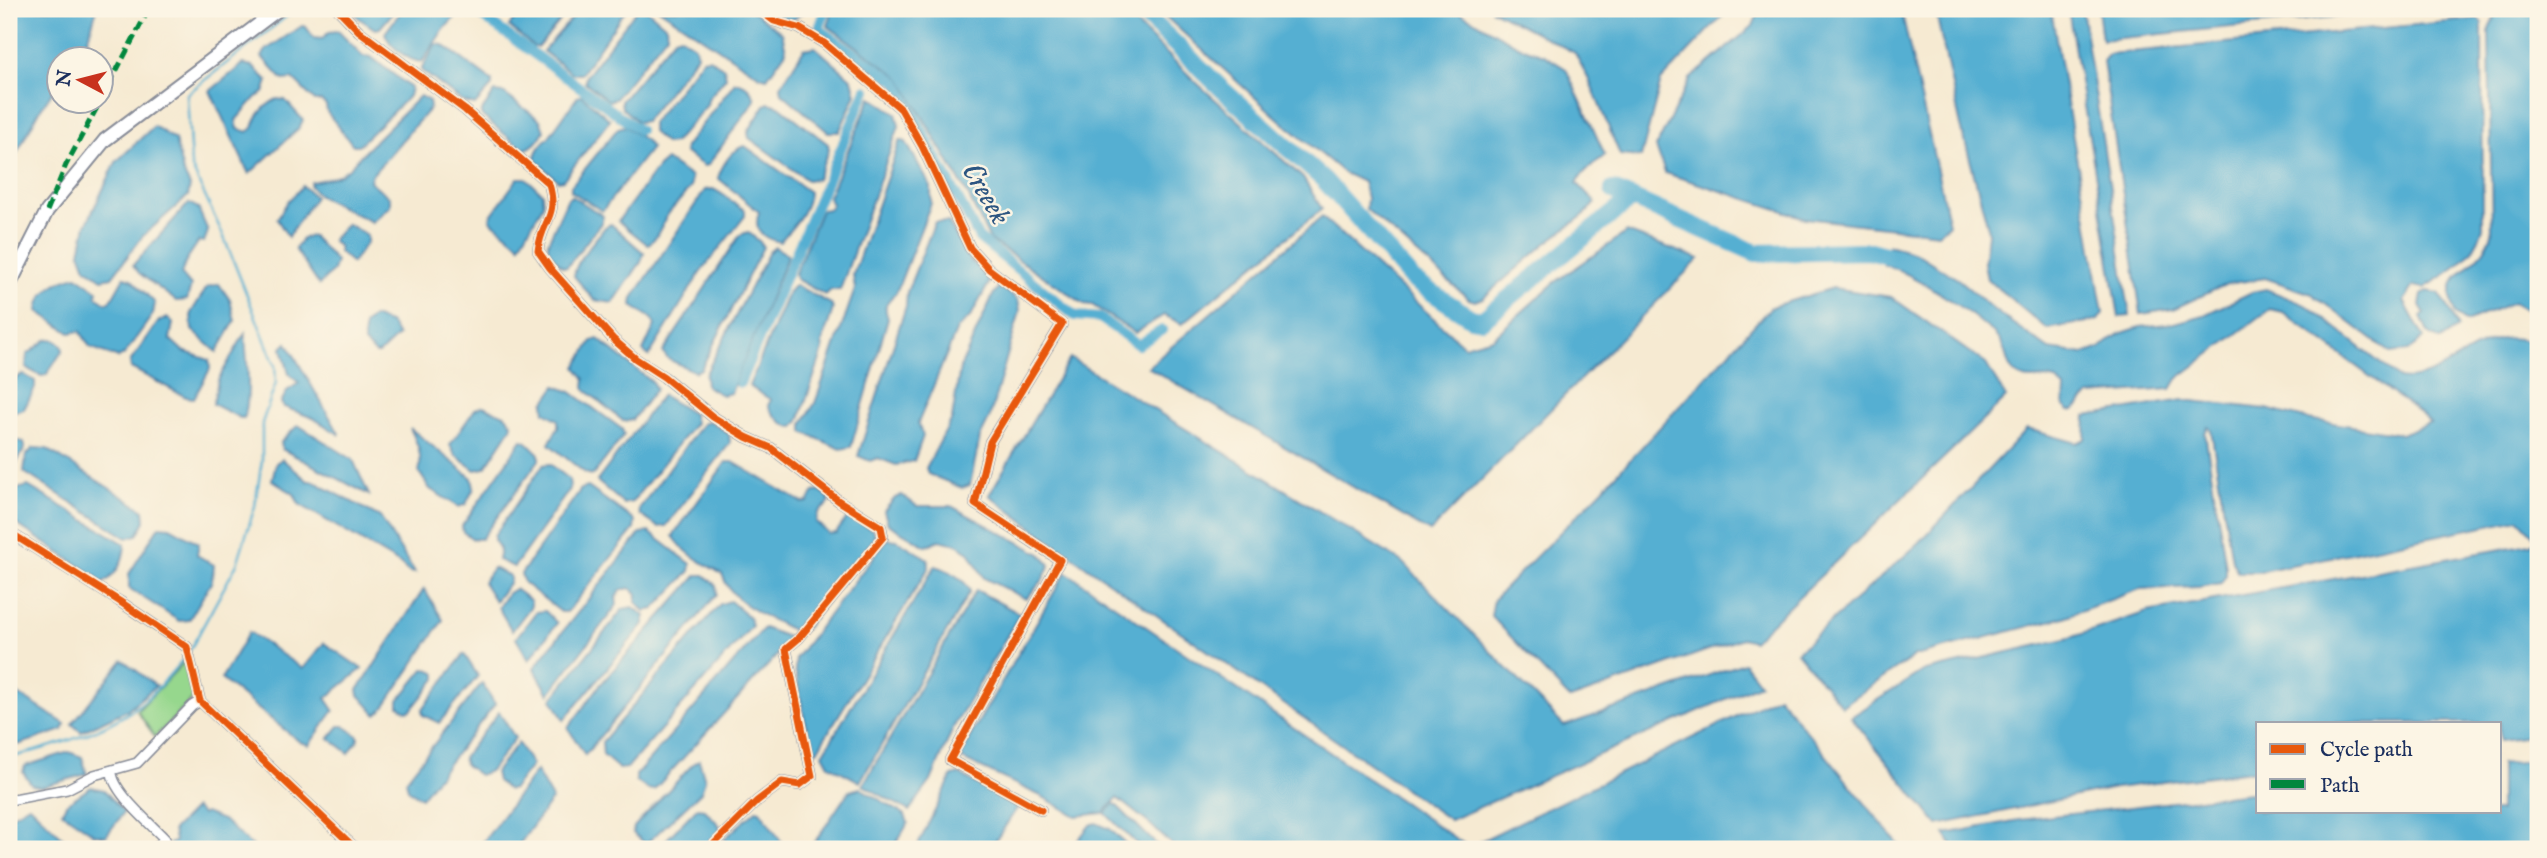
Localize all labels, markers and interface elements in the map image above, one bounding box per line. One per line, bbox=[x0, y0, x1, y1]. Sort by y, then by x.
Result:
north arrow bbox=[46, 46, 116, 116]
text: N bbox=[52, 68, 78, 89]
water label: Creeek bbox=[952, 156, 1019, 232]
legend bbox=[2256, 722, 2502, 812]
text: Cycle path bbox=[2320, 737, 2413, 764]
text: Path bbox=[2320, 773, 2359, 800]

